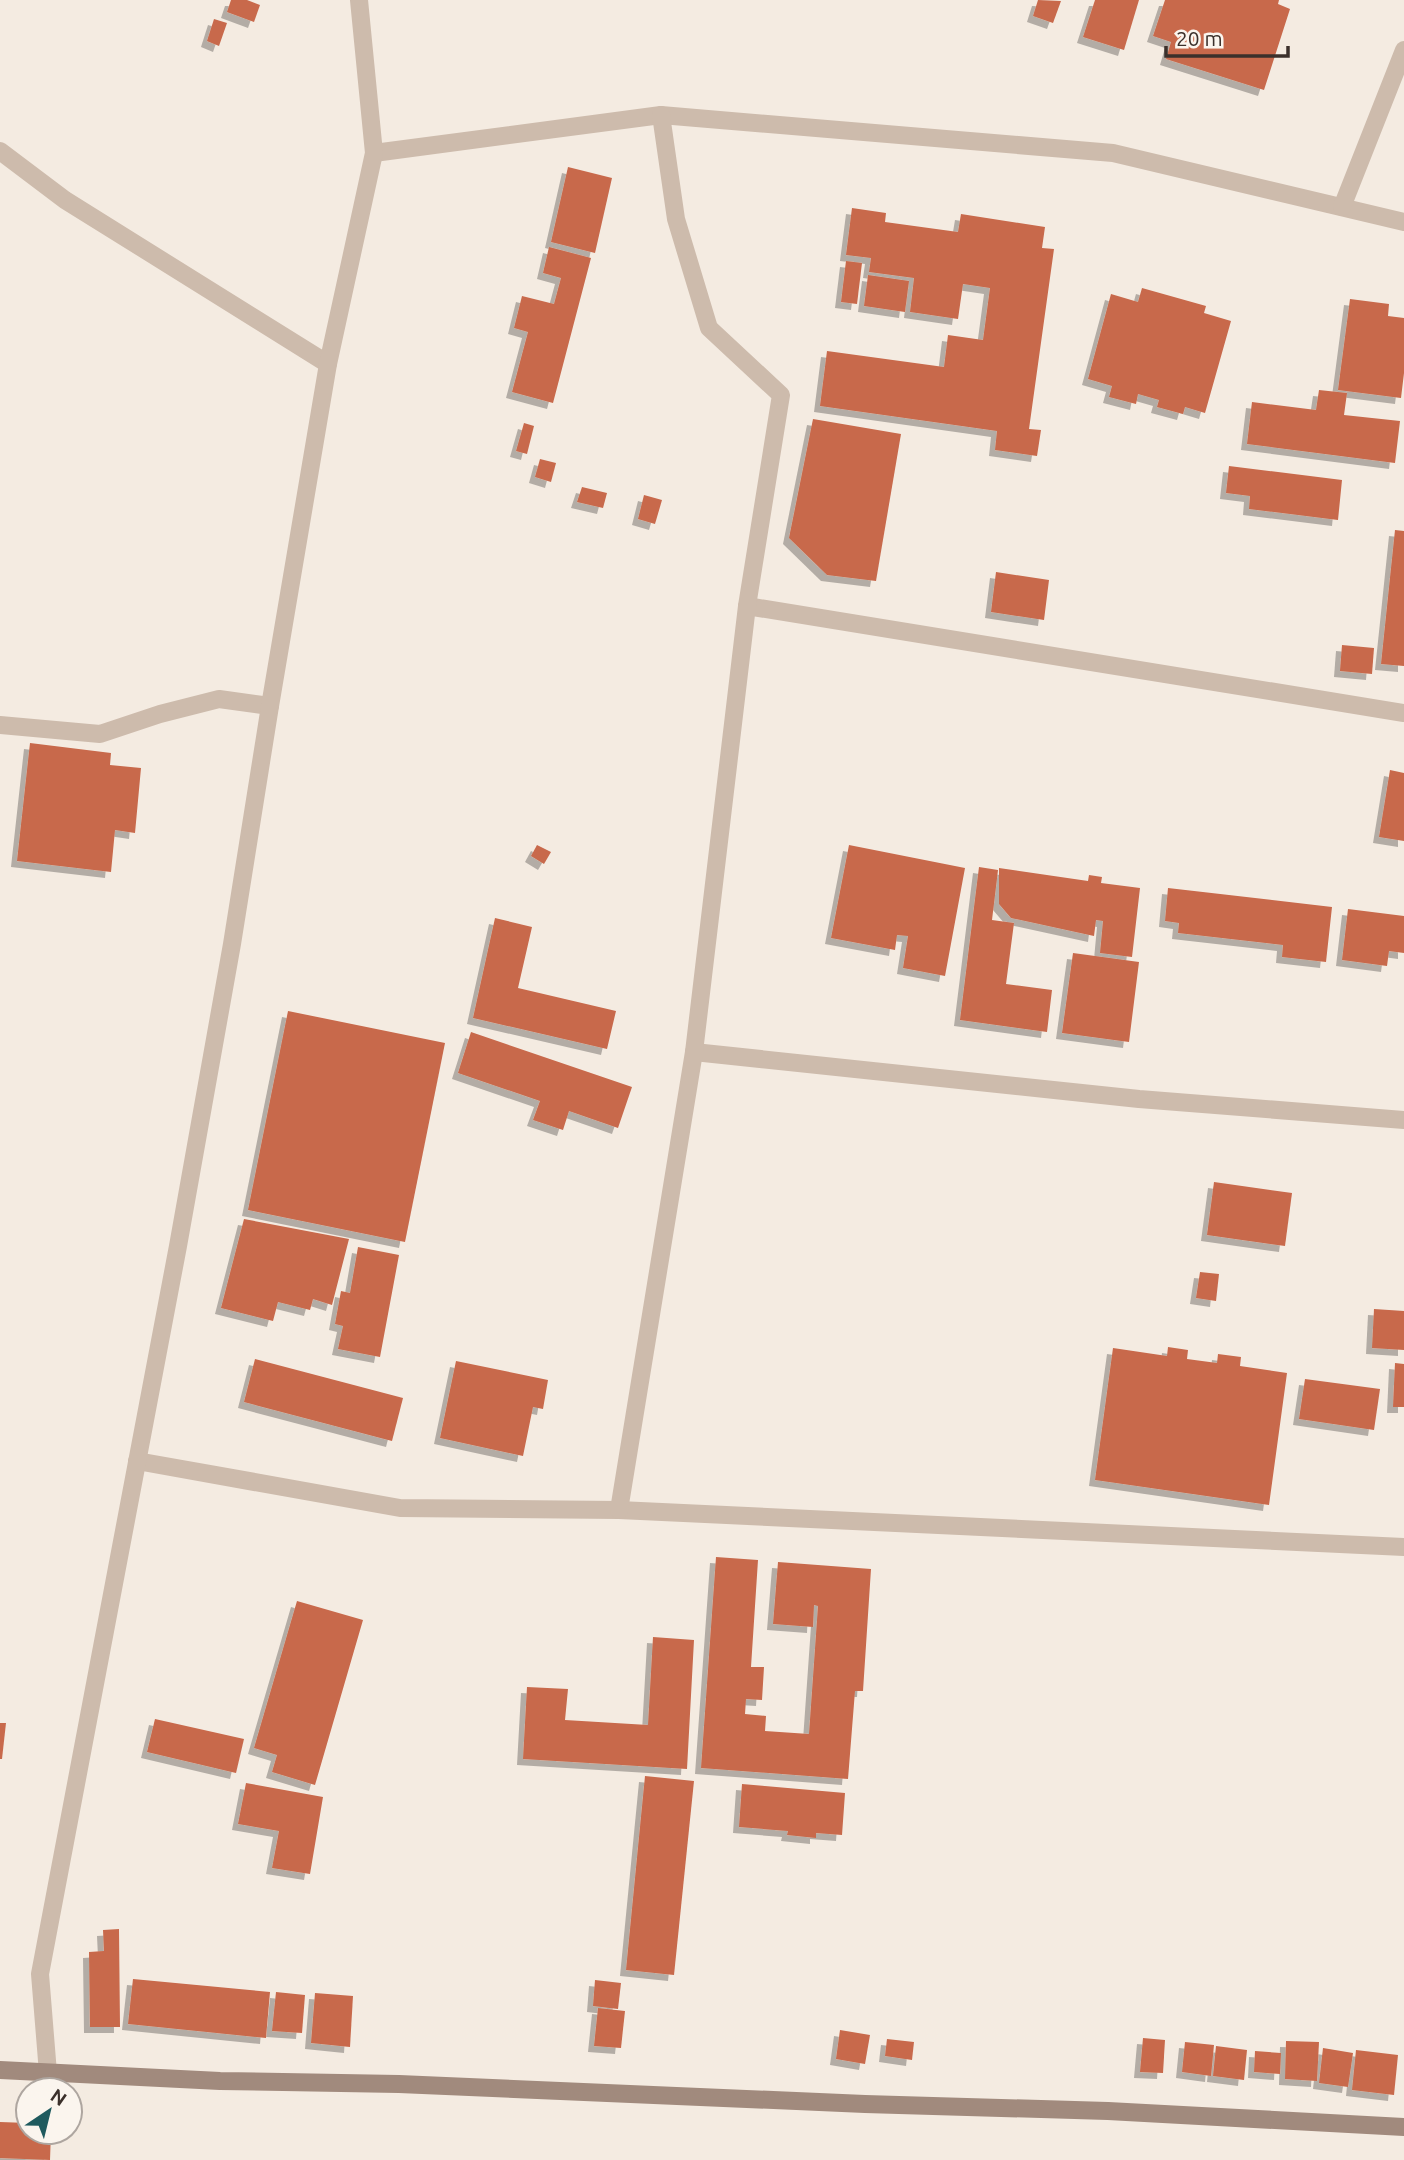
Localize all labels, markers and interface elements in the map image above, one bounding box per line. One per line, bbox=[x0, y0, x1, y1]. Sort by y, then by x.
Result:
scale bar bbox=[1166, 14, 1288, 58]
text: 20 m bbox=[1176, 26, 1223, 50]
north arrow bbox=[14, 2076, 84, 2146]
text: N bbox=[47, 2084, 71, 2110]

